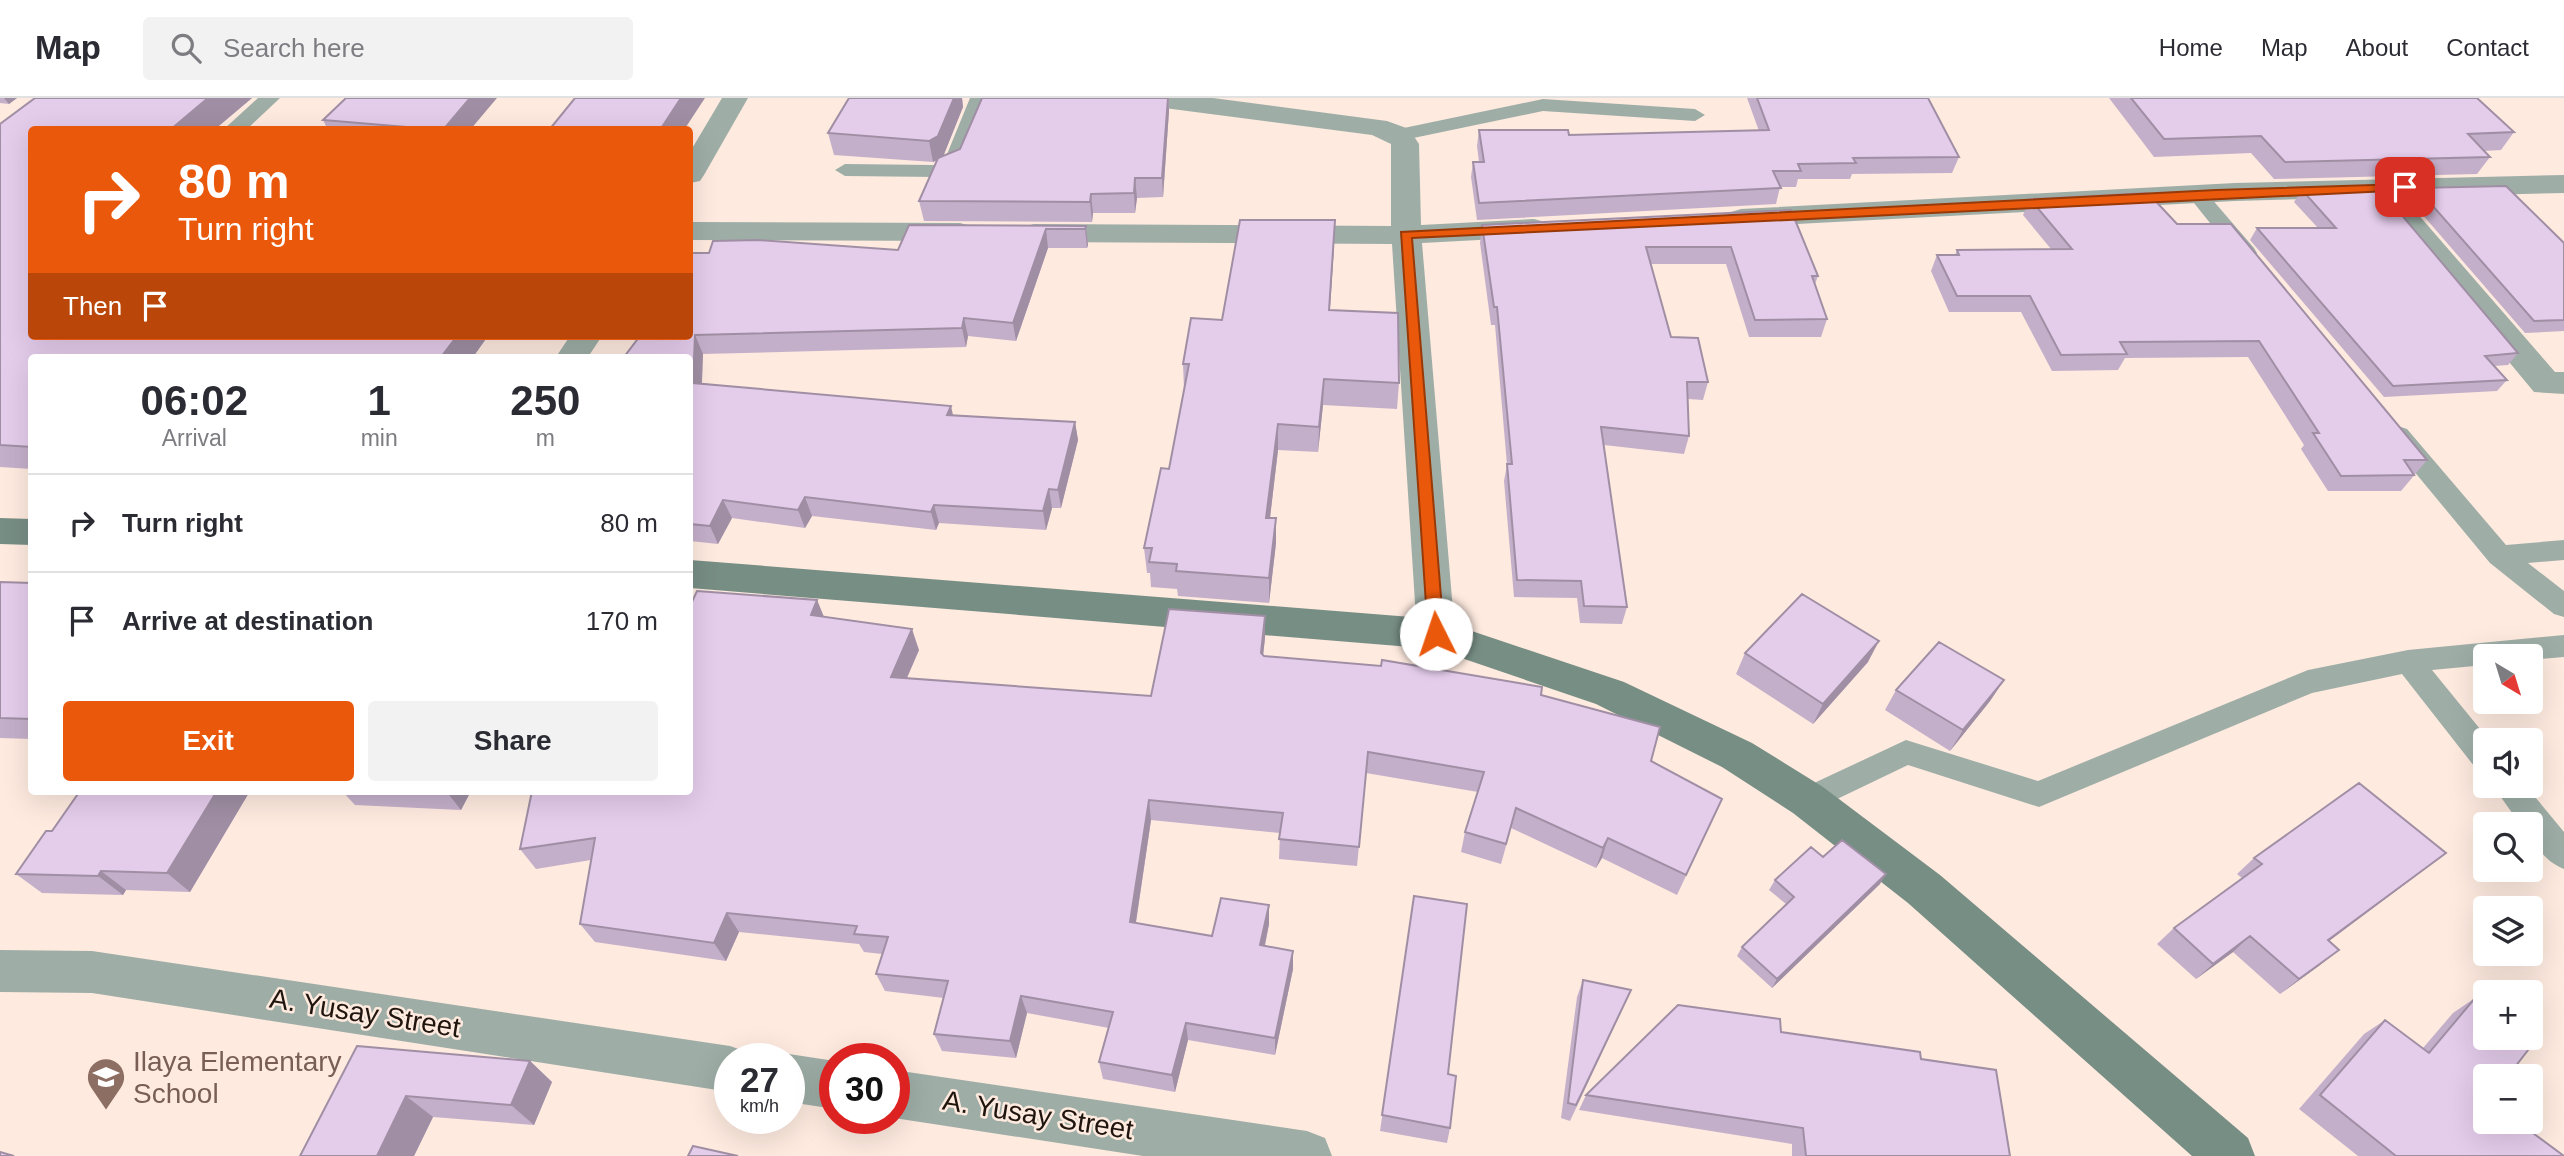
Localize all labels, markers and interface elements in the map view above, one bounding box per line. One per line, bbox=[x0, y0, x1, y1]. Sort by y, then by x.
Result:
search box bbox=[143, 17, 633, 80]
text: Map bbox=[35, 29, 101, 66]
icon: search bbox=[167, 29, 205, 67]
text: Search here bbox=[223, 33, 365, 63]
text: Home bbox=[2159, 34, 2223, 61]
text: Map bbox=[2261, 34, 2308, 61]
text: About bbox=[2346, 34, 2408, 61]
text: Contact bbox=[2446, 34, 2529, 61]
icon: right bbox=[63, 154, 154, 245]
text: 80 m bbox=[178, 154, 290, 208]
pin bbox=[2375, 157, 2435, 217]
icon: arrive bbox=[2386, 168, 2424, 206]
text: Turn right bbox=[178, 211, 314, 247]
icon: arrive bbox=[136, 287, 174, 325]
text: Then bbox=[63, 291, 122, 321]
text: 06:02 bbox=[141, 377, 248, 424]
text: 1 bbox=[367, 377, 391, 424]
text: 250 bbox=[510, 377, 580, 424]
text: Arrival bbox=[162, 425, 227, 451]
text: min bbox=[361, 425, 398, 451]
text: m bbox=[536, 425, 555, 451]
icon: right bbox=[63, 504, 101, 542]
text: Turn right bbox=[122, 508, 243, 538]
text: 80 m bbox=[600, 508, 658, 538]
position arrow bbox=[1399, 597, 1473, 671]
icon: arrive bbox=[63, 602, 101, 640]
text: Arrive at destination bbox=[122, 606, 373, 636]
text: 170 m bbox=[586, 606, 658, 636]
north arrow bbox=[2473, 644, 2543, 714]
map controls bbox=[2473, 644, 2543, 1134]
button: Exit bbox=[63, 701, 354, 781]
button: Share bbox=[368, 701, 658, 781]
button: sound bbox=[2473, 728, 2543, 798]
button: search bbox=[2473, 812, 2543, 882]
button: layers bbox=[2473, 896, 2543, 966]
button: + bbox=[2473, 980, 2543, 1050]
street label: A. Yusay Street bbox=[268, 983, 463, 1043]
speed limit sign: 30 bbox=[819, 1043, 910, 1134]
place label: Ilaya Elementary School bbox=[133, 1046, 342, 1109]
school or university icon: Ilaya Elementary School bbox=[85, 1056, 127, 1111]
text: 27 bbox=[740, 1060, 779, 1099]
button: − bbox=[2473, 1064, 2543, 1134]
street label: A. Yusay Street bbox=[941, 1085, 1136, 1145]
text: km/h bbox=[740, 1096, 779, 1116]

